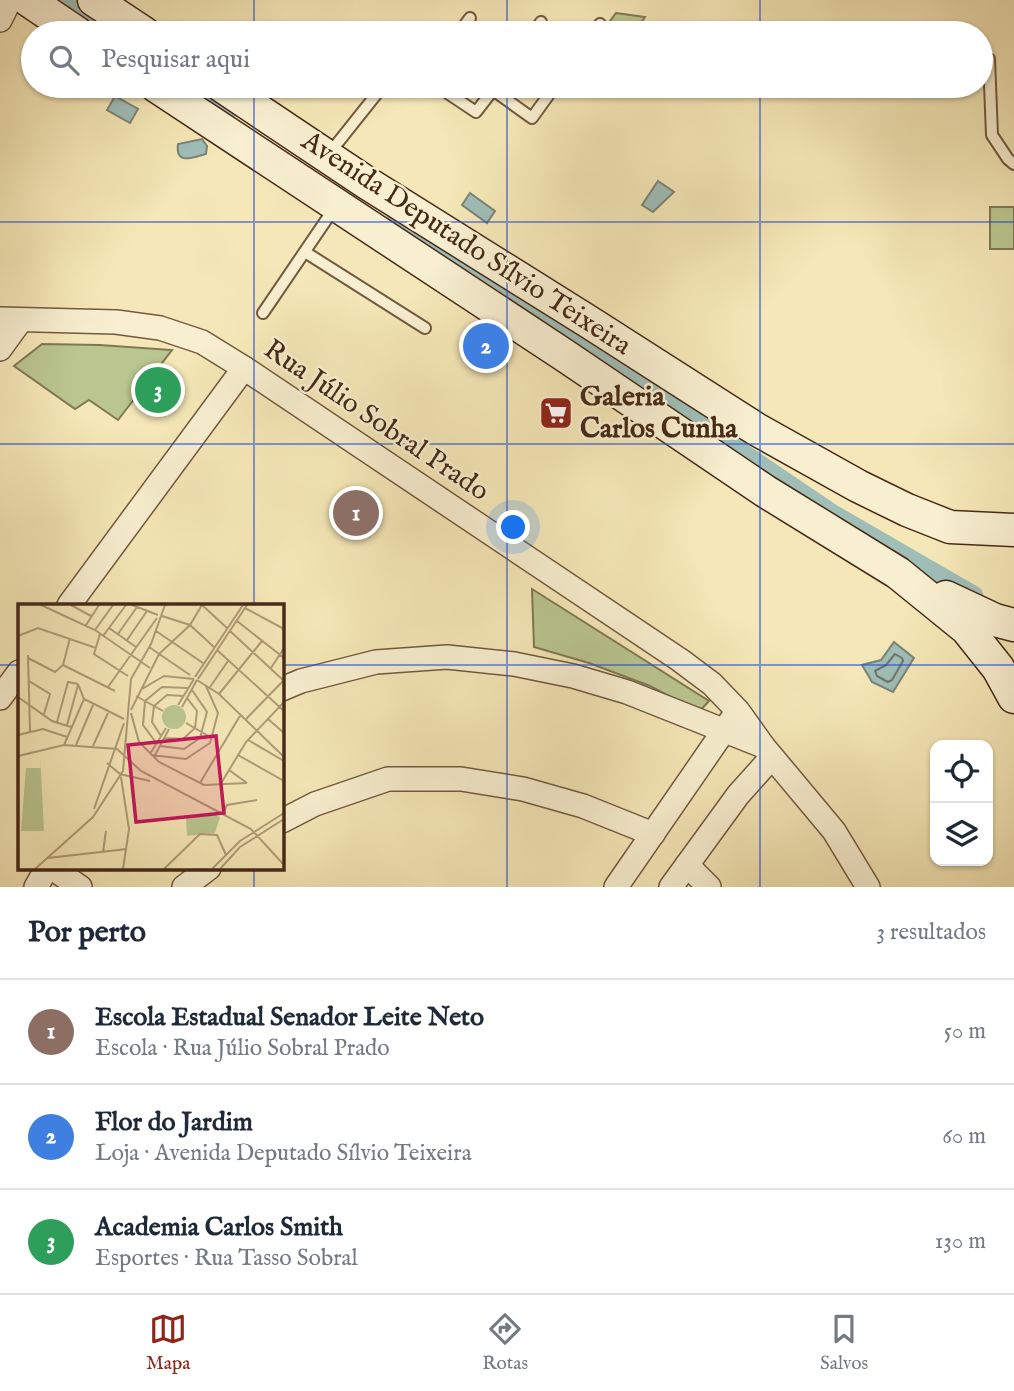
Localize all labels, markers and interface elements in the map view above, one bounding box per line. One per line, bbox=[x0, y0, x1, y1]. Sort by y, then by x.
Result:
search box bbox=[21, 21, 993, 98]
icon: search bbox=[45, 41, 83, 79]
text: Pesquisar aqui bbox=[101, 43, 250, 76]
street label: Avenida Deputado Sílvio Teixeira bbox=[294, 124, 638, 364]
pin: 2 bbox=[463, 320, 509, 372]
street label: Rua Júlio Sobral Prado bbox=[257, 333, 495, 509]
pin: 3 bbox=[135, 364, 181, 416]
place label: Galeria Carlos Cunha bbox=[580, 380, 738, 447]
supermarket icon: Galeria Carlos Cunha bbox=[537, 394, 575, 432]
pin: 1 bbox=[333, 487, 379, 539]
your location bbox=[496, 510, 530, 544]
inset map bbox=[18, 604, 284, 870]
map controls bbox=[930, 740, 993, 866]
button: locate bbox=[930, 740, 993, 803]
button: layers bbox=[930, 803, 993, 866]
text: Por perto bbox=[28, 914, 146, 952]
text: 3 resultados bbox=[876, 918, 986, 947]
text: Escola Estadual Senador Leite Neto bbox=[95, 1001, 484, 1034]
text: 1 bbox=[47, 1017, 55, 1046]
text: 50 m bbox=[944, 1017, 986, 1046]
text: Escola · Rua Júlio Sobral Prado bbox=[95, 1034, 390, 1063]
text: Flor do Jardim bbox=[95, 1106, 253, 1139]
text: 2 bbox=[46, 1122, 56, 1151]
text: 60 m bbox=[942, 1122, 986, 1151]
text: Loja · Avenida Deputado Sílvio Teixeira bbox=[95, 1139, 472, 1168]
text: Academia Carlos Smith bbox=[95, 1211, 343, 1244]
text: 3 bbox=[47, 1227, 55, 1256]
text: 130 m bbox=[935, 1227, 986, 1256]
text: Esportes · Rua Tasso Sobral bbox=[95, 1244, 358, 1273]
tab: Mapa bbox=[146, 1310, 190, 1376]
tab: Rotas bbox=[482, 1310, 528, 1376]
tab: Salvos bbox=[820, 1310, 868, 1376]

